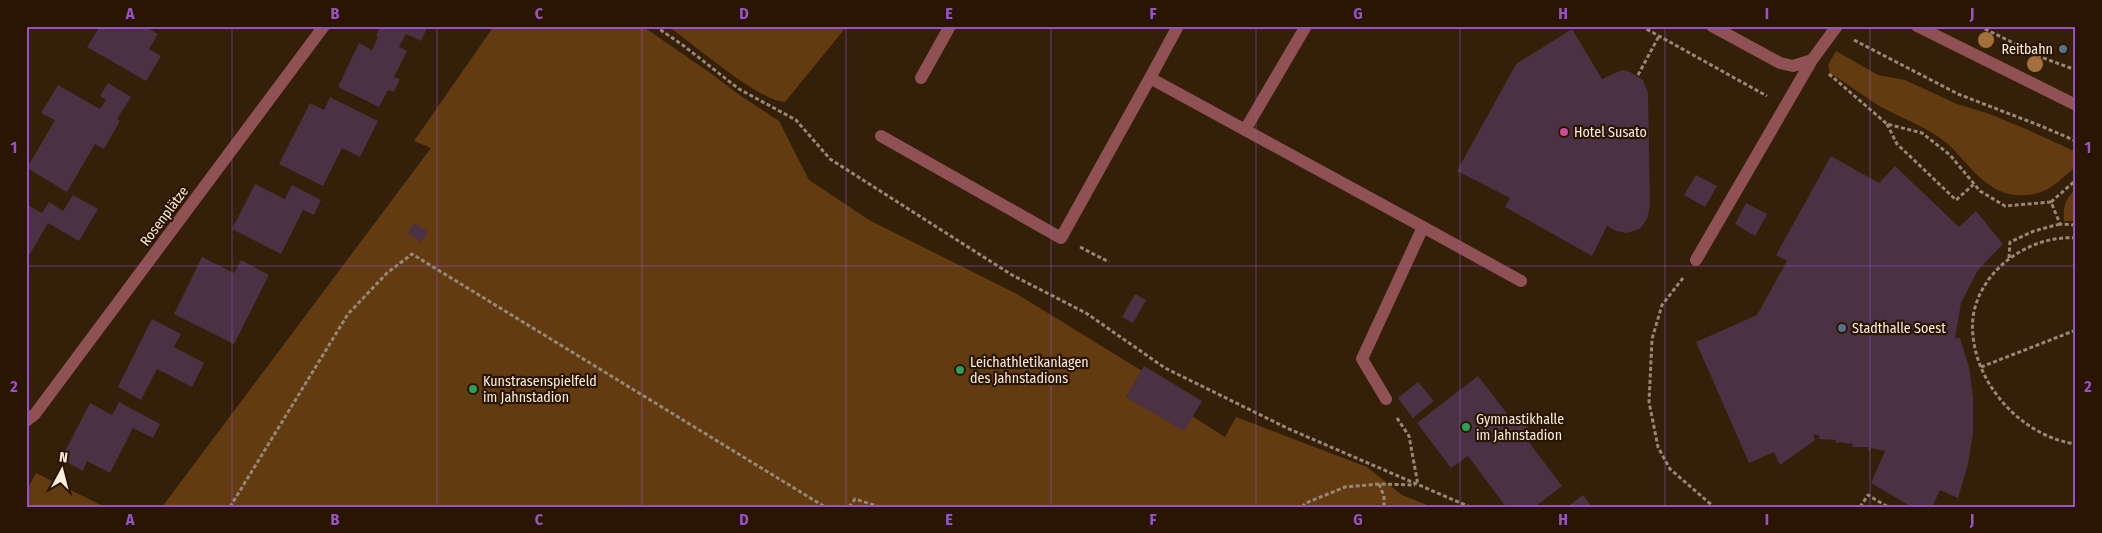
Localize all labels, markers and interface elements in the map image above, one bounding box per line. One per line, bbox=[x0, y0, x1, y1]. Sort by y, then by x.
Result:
text: A bbox=[125, 4, 135, 23]
text: B bbox=[331, 4, 340, 23]
text: C bbox=[535, 4, 544, 23]
text: D bbox=[739, 4, 749, 23]
text: E bbox=[945, 4, 953, 23]
text: F bbox=[1149, 4, 1157, 23]
text: G bbox=[1353, 4, 1363, 23]
text: H bbox=[1558, 4, 1568, 23]
text: I bbox=[1765, 4, 1769, 23]
text: J bbox=[1969, 4, 1974, 23]
place label: Reitbahn bbox=[2002, 41, 2053, 58]
marker: Reitbahn bbox=[2057, 43, 2069, 55]
place label: Hotel Susato bbox=[1574, 124, 1647, 141]
marker: Hotel Susato bbox=[1558, 126, 1570, 138]
text: 1 bbox=[11, 138, 17, 157]
text: 1 bbox=[2085, 138, 2091, 157]
street label: Rosenplätze bbox=[137, 183, 192, 249]
place label: Stadthalle Soest bbox=[1852, 320, 1946, 337]
marker: Stadthalle Soest bbox=[1836, 322, 1848, 334]
place label: Leichathletikanlagen des Jahnstadions bbox=[970, 354, 1089, 387]
marker: Leichathletikanlagen des Jahnstadions bbox=[954, 364, 966, 376]
place label: Kunstrasenspielfeld im Jahnstadion bbox=[483, 373, 597, 406]
text: 2 bbox=[9, 377, 18, 396]
text: 2 bbox=[2083, 377, 2092, 396]
marker: Kunstrasenspielfeld im Jahnstadion bbox=[467, 383, 479, 395]
place label: Gymnastikhalle im Jahnstadion bbox=[1476, 411, 1564, 444]
marker: Gymnastikhalle im Jahnstadion bbox=[1460, 421, 1472, 433]
north arrow bbox=[38, 446, 88, 496]
text: N bbox=[58, 449, 69, 467]
text: A bbox=[125, 510, 135, 529]
text: B bbox=[331, 510, 340, 529]
text: C bbox=[535, 510, 544, 529]
text: D bbox=[739, 510, 749, 529]
text: E bbox=[945, 510, 953, 529]
text: F bbox=[1149, 510, 1157, 529]
text: G bbox=[1353, 510, 1363, 529]
text: H bbox=[1558, 510, 1568, 529]
text: I bbox=[1765, 510, 1769, 529]
text: J bbox=[1969, 510, 1974, 529]

